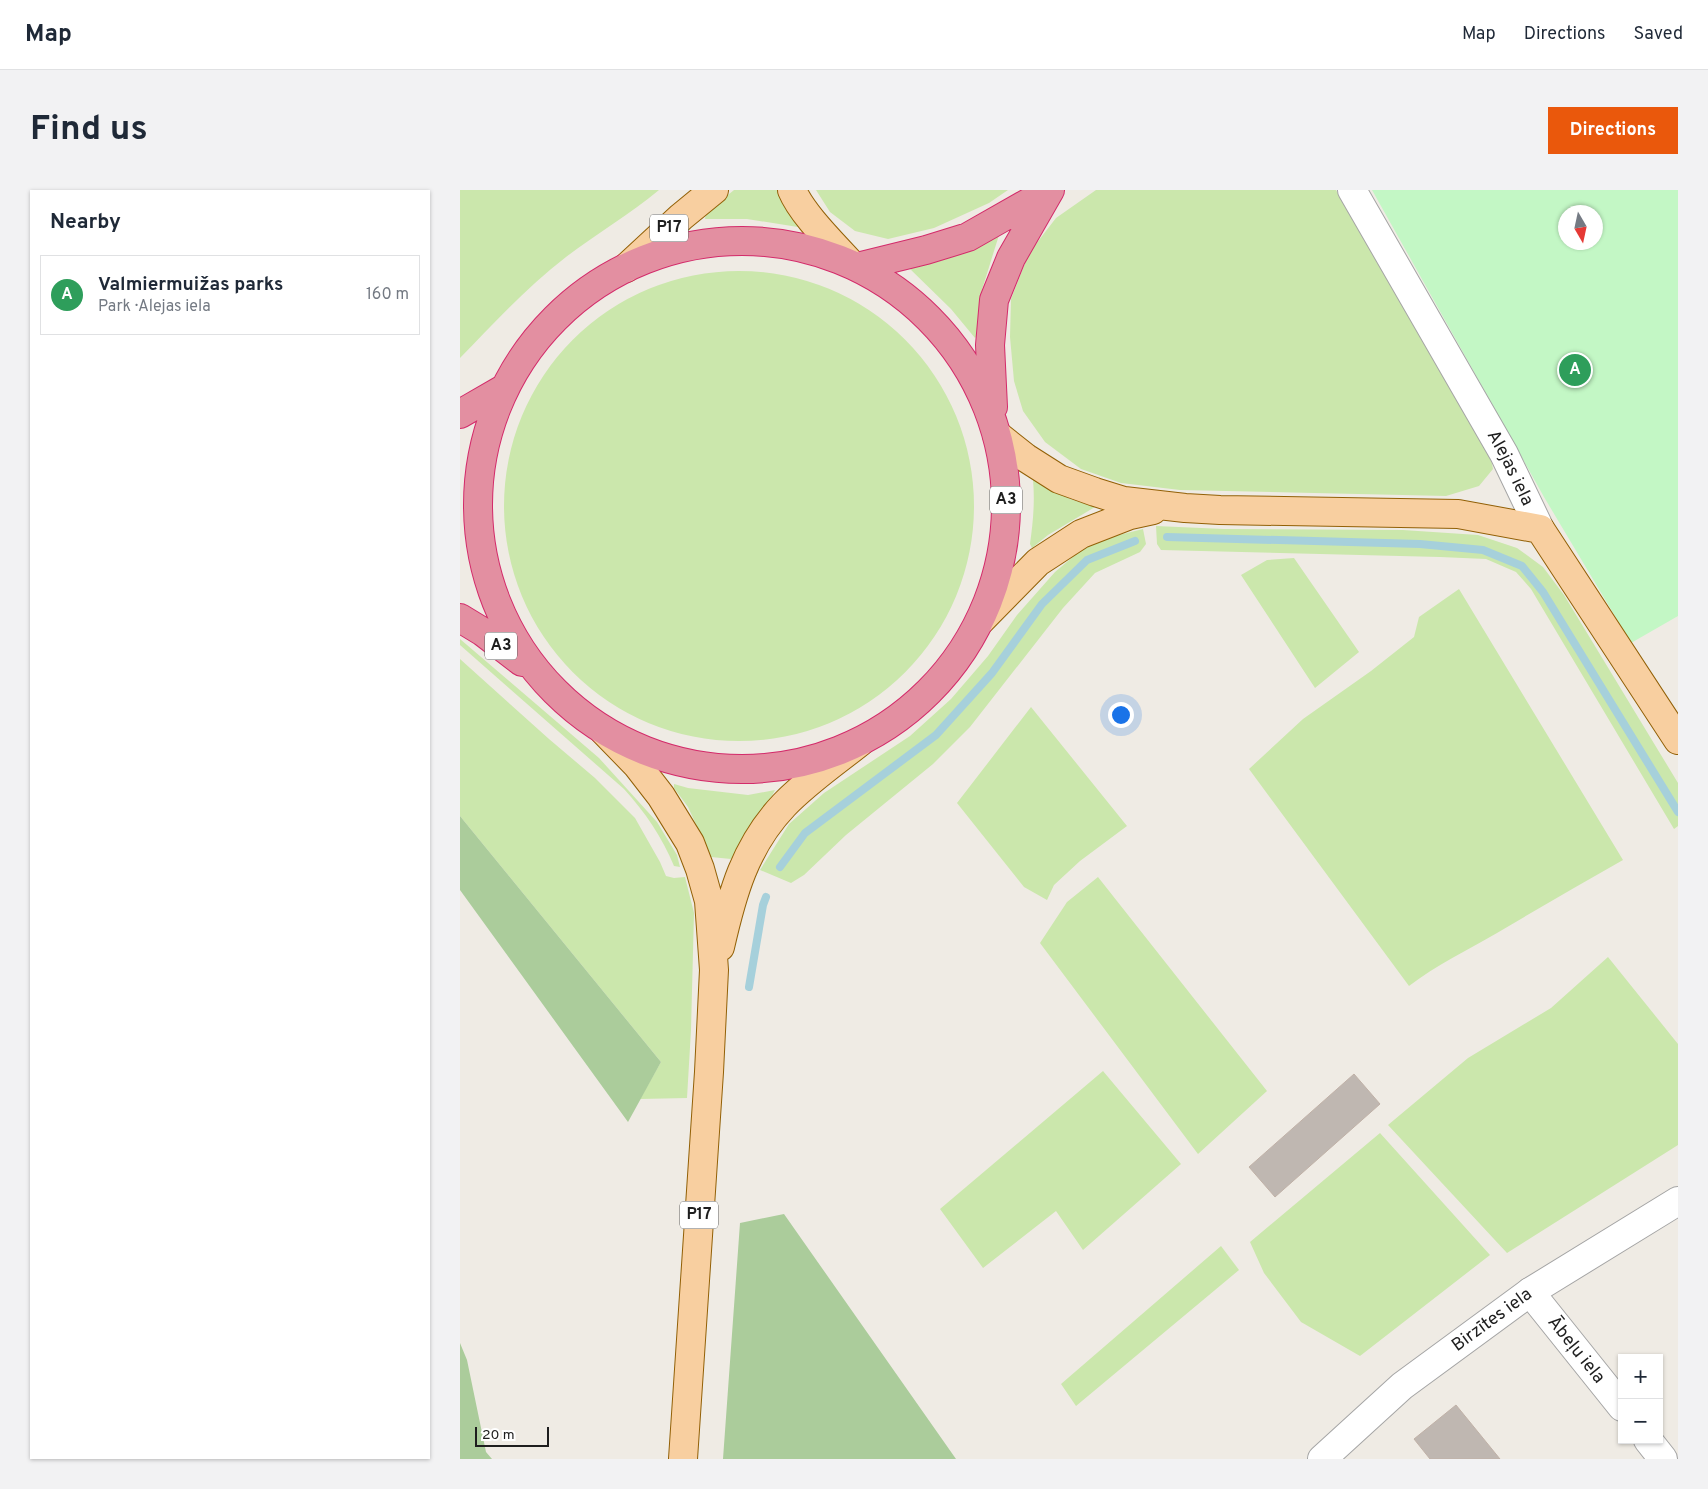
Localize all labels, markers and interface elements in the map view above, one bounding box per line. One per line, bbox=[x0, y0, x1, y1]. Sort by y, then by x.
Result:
text: Map bbox=[25, 20, 72, 50]
text: Map bbox=[1462, 23, 1496, 46]
text: Directions bbox=[1524, 23, 1606, 46]
text: Saved bbox=[1634, 23, 1683, 46]
button: Directions bbox=[1548, 107, 1678, 154]
text: Find us bbox=[30, 108, 148, 152]
north arrow bbox=[1558, 205, 1603, 250]
text: Nearby bbox=[50, 209, 121, 236]
road number: P17 bbox=[650, 214, 688, 242]
text: Valmiermuižas parks bbox=[98, 273, 283, 297]
text: A bbox=[61, 285, 73, 305]
text: 160 m bbox=[366, 285, 409, 305]
text: Park · Alejas iela bbox=[98, 297, 211, 317]
pin: A bbox=[1559, 351, 1591, 389]
street label: Alejas iela bbox=[1481, 426, 1539, 510]
road number: A3 bbox=[990, 486, 1022, 514]
road number: A3 bbox=[485, 632, 517, 660]
your location bbox=[1108, 702, 1134, 728]
road number: P17 bbox=[680, 1202, 718, 1228]
street label: Birzītes iela bbox=[1447, 1283, 1537, 1357]
street label: Ābeļu iela bbox=[1542, 1311, 1610, 1388]
map controls bbox=[1618, 1354, 1663, 1444]
button: + bbox=[1618, 1354, 1663, 1399]
button: − bbox=[1618, 1399, 1663, 1444]
scale bar bbox=[475, 1424, 549, 1447]
text: 20 m bbox=[482, 1427, 515, 1444]

